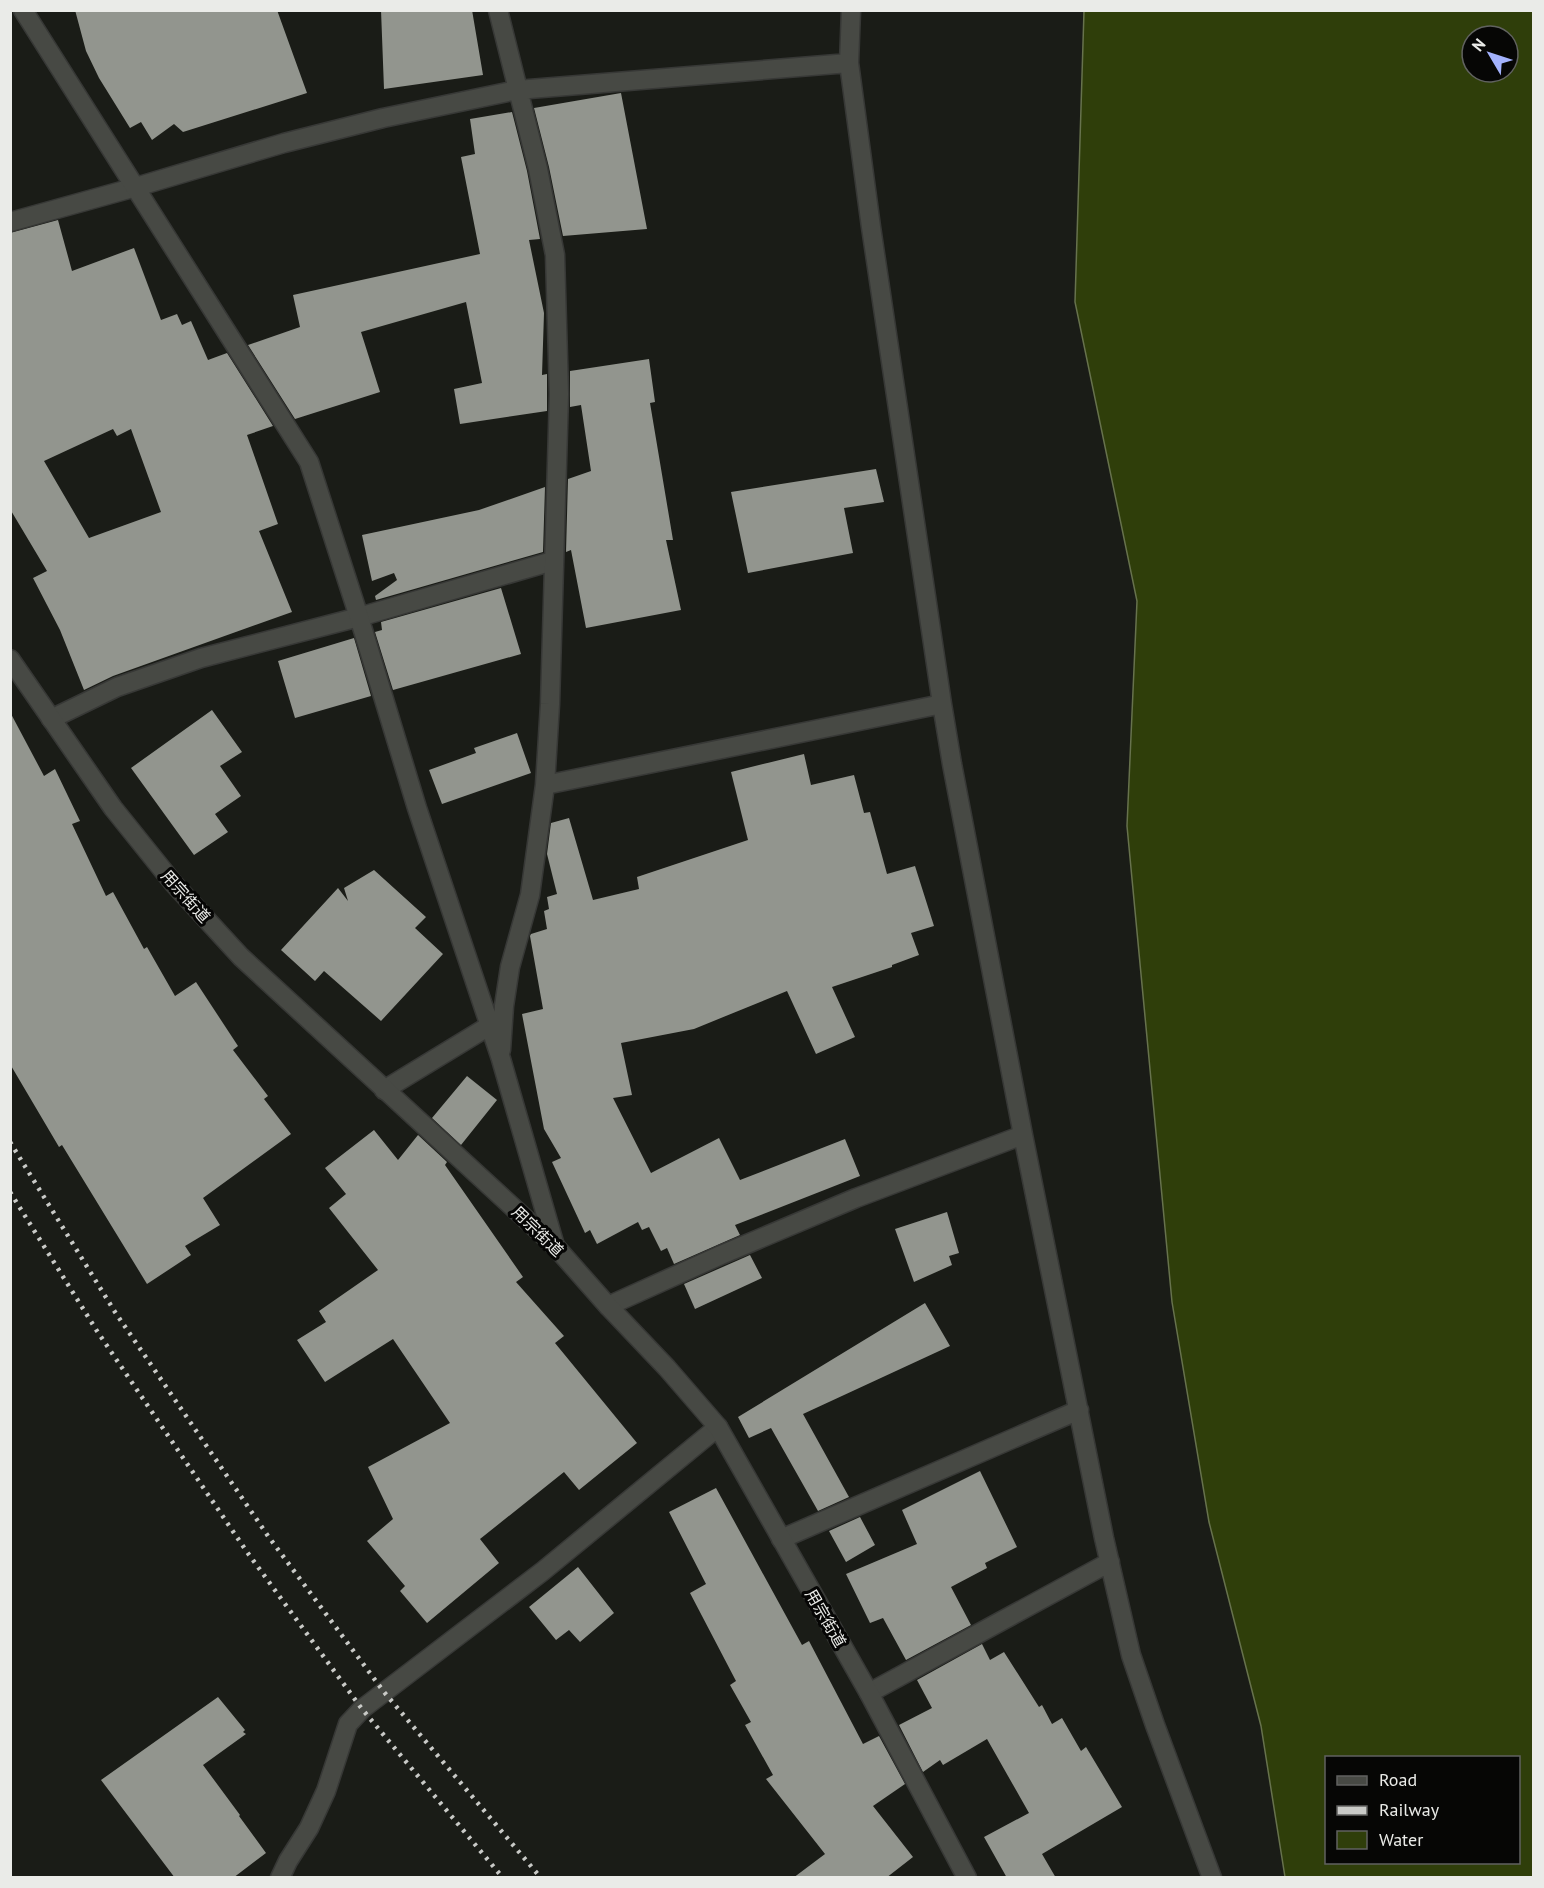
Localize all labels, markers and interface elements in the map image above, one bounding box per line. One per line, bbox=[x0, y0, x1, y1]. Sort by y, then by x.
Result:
north arrow bbox=[1460, 24, 1520, 84]
text: N bbox=[1467, 34, 1489, 55]
street label: 用宗街道 bbox=[157, 866, 215, 926]
street label: 用宗街道 bbox=[508, 1202, 568, 1260]
street label: 用宗街道 bbox=[801, 1585, 851, 1651]
legend bbox=[1325, 1756, 1520, 1864]
text: Road bbox=[1379, 1768, 1417, 1791]
text: Railway bbox=[1379, 1798, 1440, 1821]
text: Water bbox=[1379, 1828, 1423, 1851]

